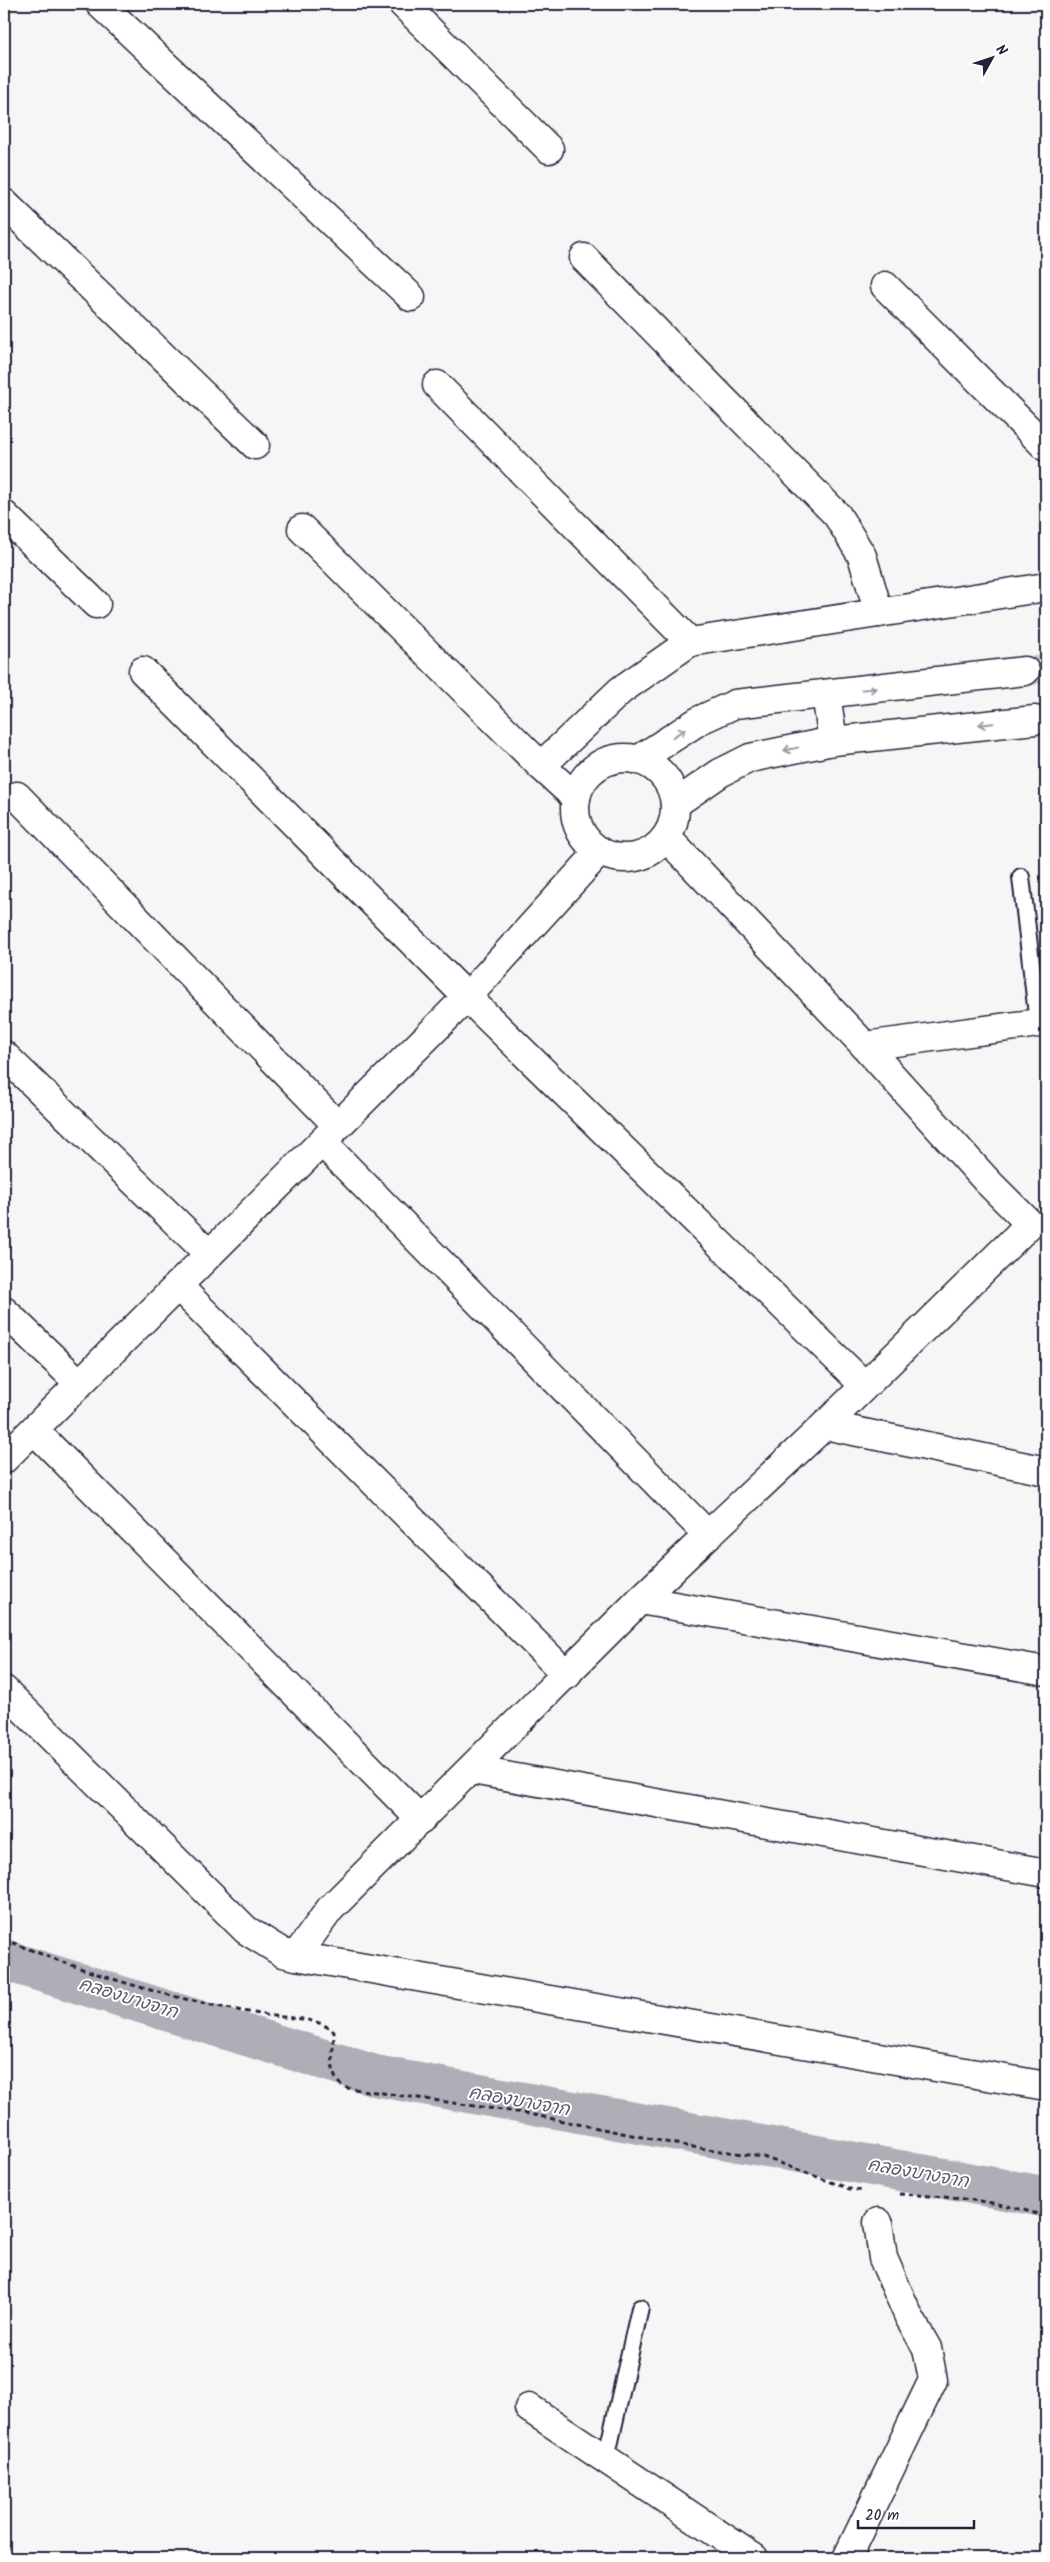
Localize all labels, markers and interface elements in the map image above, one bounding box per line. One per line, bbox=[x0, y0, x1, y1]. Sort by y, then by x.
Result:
north arrow bbox=[968, 32, 1018, 82]
text: N bbox=[990, 40, 1013, 61]
one-way arrow bbox=[860, 684, 876, 694]
one-way arrow bbox=[979, 720, 995, 729]
one-way arrow bbox=[672, 728, 686, 738]
one-way arrow bbox=[783, 745, 799, 755]
water label: คลองบางจาก bbox=[75, 1970, 182, 2028]
water label: คลองบางจาก bbox=[466, 2079, 573, 2125]
water label: คลองบางจาก bbox=[865, 2151, 972, 2197]
scale bar bbox=[858, 2497, 974, 2529]
text: 20 m bbox=[865, 2504, 899, 2528]

